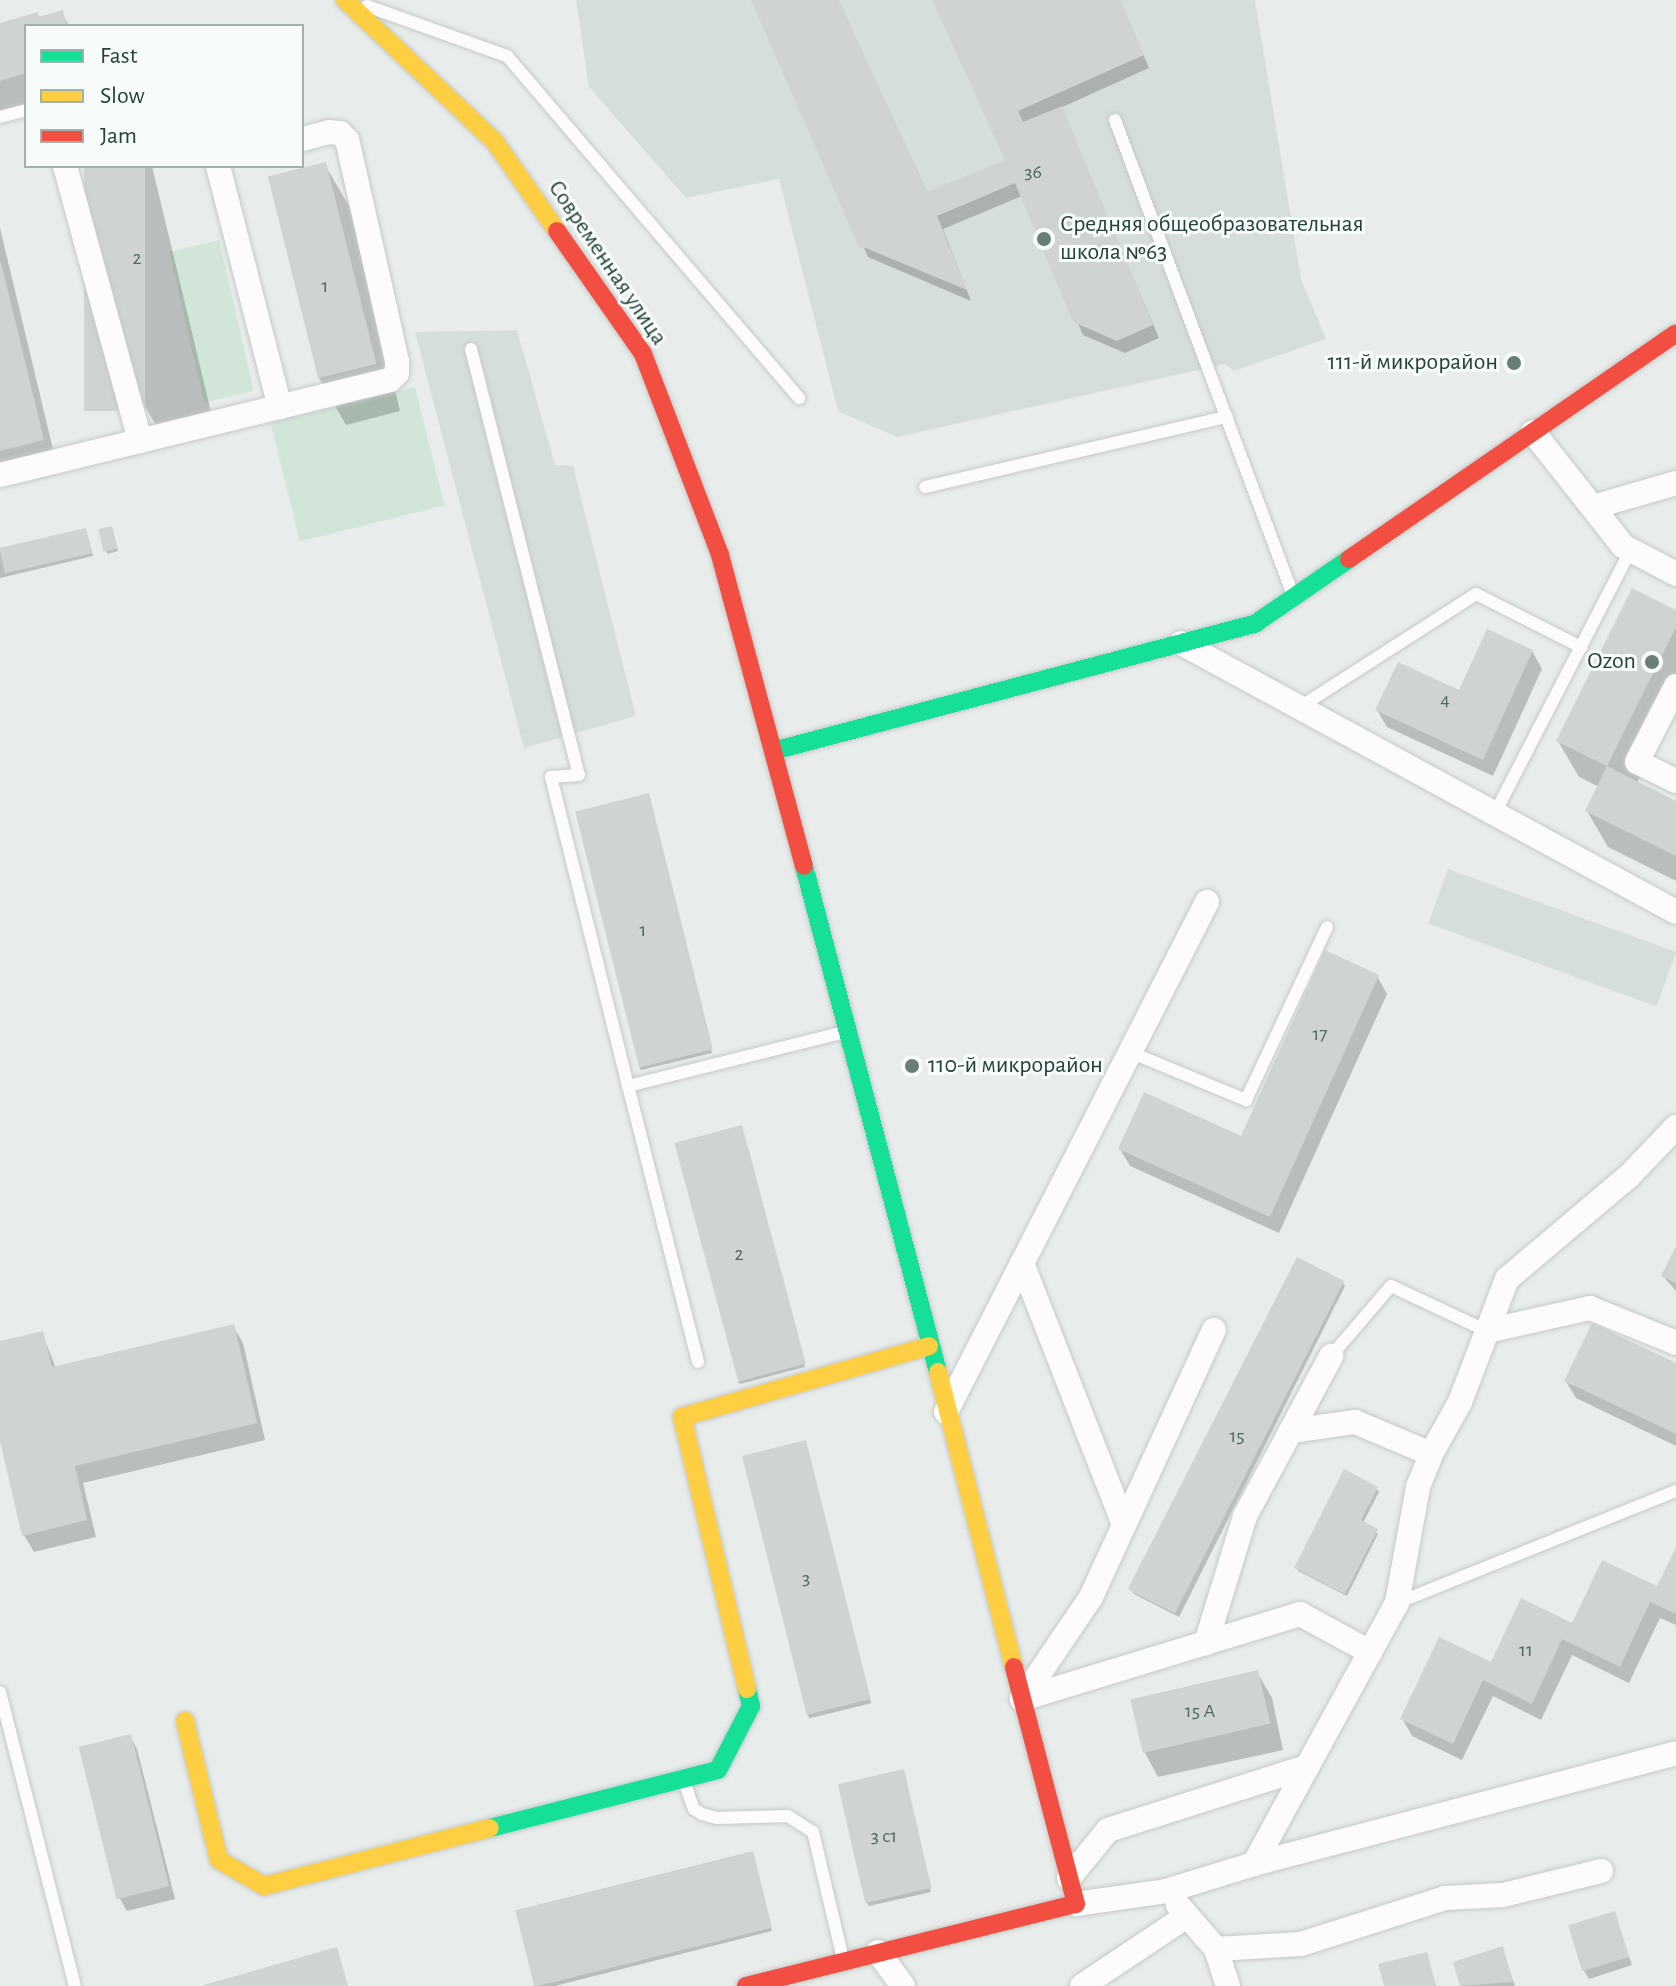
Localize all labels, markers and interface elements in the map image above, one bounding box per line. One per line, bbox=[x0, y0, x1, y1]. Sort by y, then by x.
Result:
legend bbox=[24, 24, 304, 168]
text: Fast bbox=[100, 44, 137, 68]
text: Slow bbox=[100, 84, 145, 108]
text: Jam bbox=[100, 124, 137, 148]
house number: 36 bbox=[1024, 160, 1042, 184]
street label: Современная улица bbox=[541, 175, 673, 351]
place label: Средняя общеобразовательная школа №63 bbox=[1060, 211, 1364, 267]
marker: Средняя общеобразовательная школа №63 bbox=[1035, 230, 1053, 248]
house number: 2 bbox=[132, 246, 142, 270]
house number: 1 bbox=[322, 274, 328, 298]
place label: 111-й микрорайон bbox=[1328, 349, 1498, 377]
marker: 111-й микрорайон bbox=[1505, 354, 1523, 372]
place label: Ozon bbox=[1587, 648, 1636, 676]
marker: Ozon bbox=[1643, 653, 1661, 671]
house number: 4 bbox=[1440, 688, 1450, 712]
house number: 1 bbox=[640, 918, 646, 942]
house number: 17 bbox=[1312, 1022, 1328, 1046]
place label: 110-й микрорайон bbox=[928, 1052, 1103, 1080]
marker: 110-й микрорайон bbox=[903, 1057, 921, 1075]
house number: 2 bbox=[734, 1242, 744, 1266]
house number: 15 bbox=[1229, 1424, 1245, 1448]
house number: 3 bbox=[802, 1566, 810, 1590]
house number: 11 bbox=[1519, 1638, 1533, 1662]
house number: 15 А bbox=[1185, 1699, 1215, 1723]
house number: 3 с1 bbox=[871, 1824, 897, 1848]

